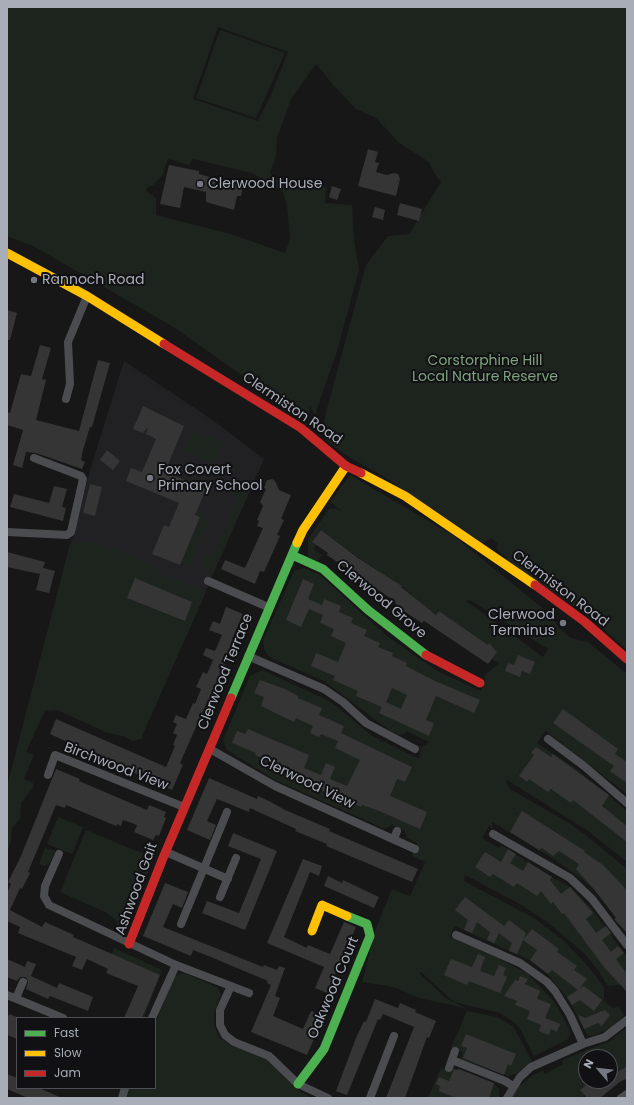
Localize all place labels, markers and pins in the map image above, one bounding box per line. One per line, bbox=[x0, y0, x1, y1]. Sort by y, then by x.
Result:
place label: Clerwood House bbox=[208, 176, 322, 192]
marker: Clerwood House bbox=[195, 179, 205, 189]
place label: Rannoch Road bbox=[42, 272, 144, 288]
marker: Rannoch Road bbox=[29, 275, 39, 285]
place label: Fox Covert Primary School bbox=[158, 462, 263, 494]
marker: Fox Covert Primary School bbox=[145, 473, 155, 483]
place label: Clerwood Terminus bbox=[488, 607, 555, 640]
marker: Clerwood Terminus bbox=[558, 618, 568, 628]

